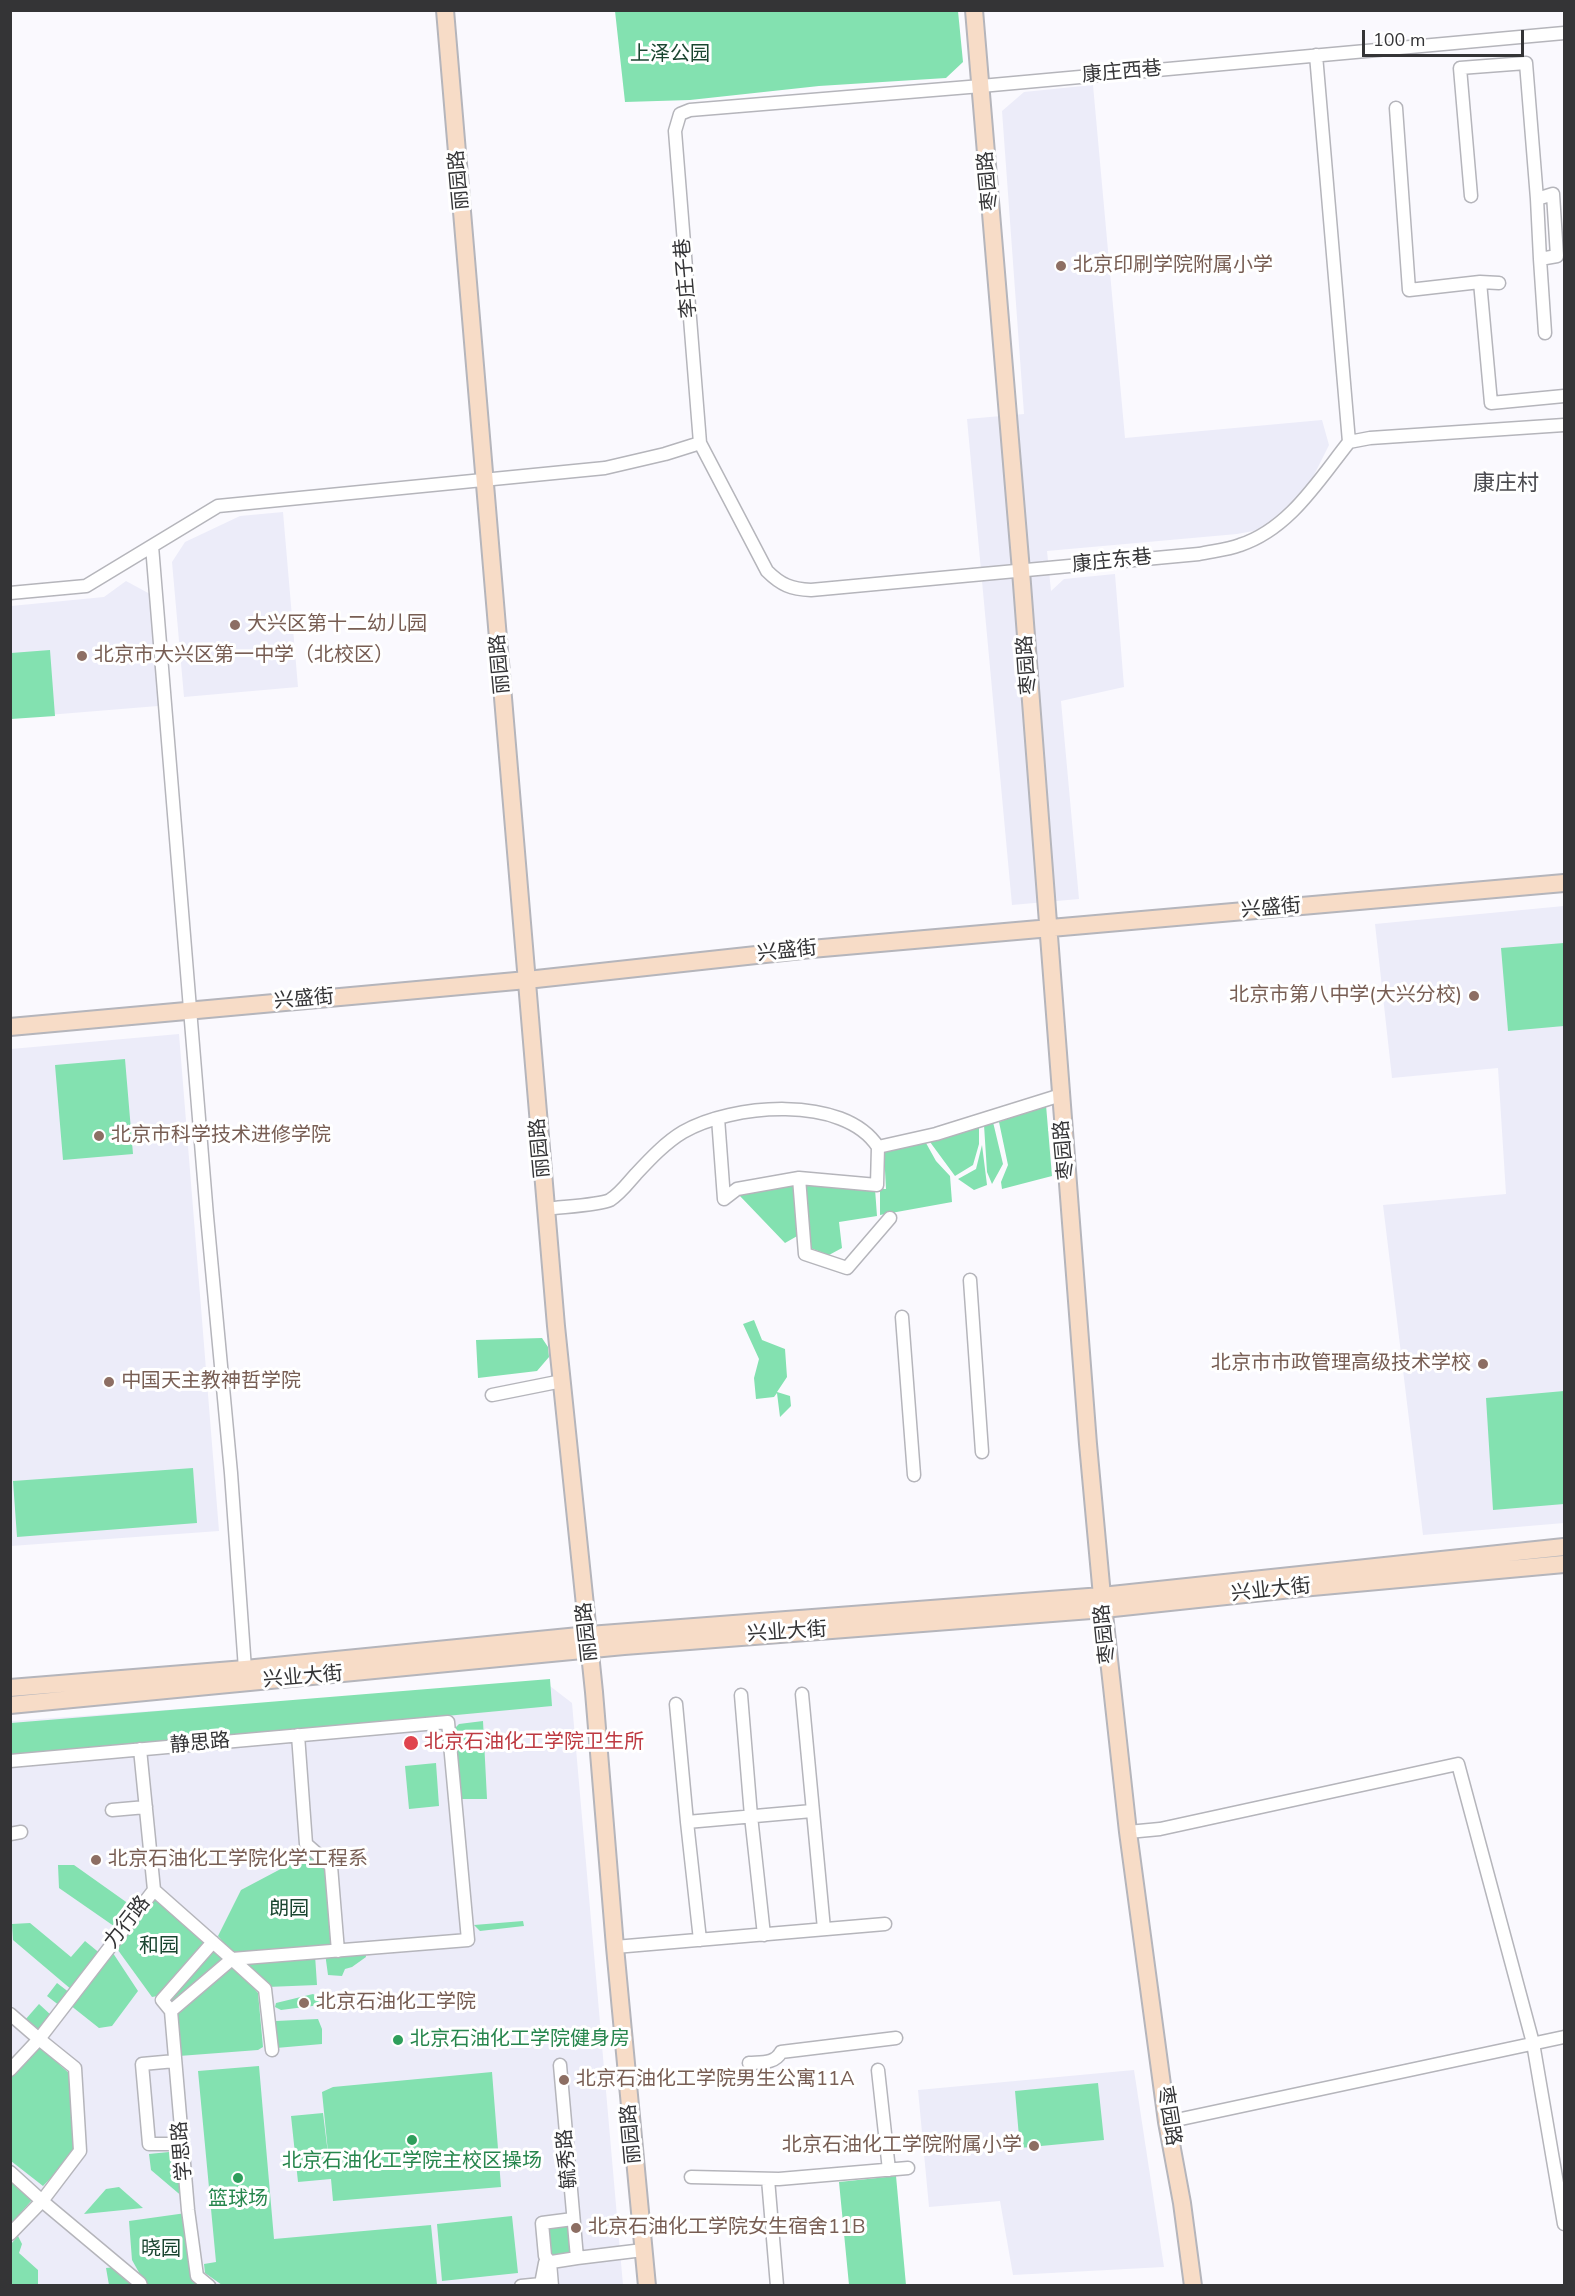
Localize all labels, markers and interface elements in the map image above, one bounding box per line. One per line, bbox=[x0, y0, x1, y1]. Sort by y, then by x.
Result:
scale bar bbox=[1365, 18, 1527, 56]
text: 100 m bbox=[1373, 28, 1425, 52]
park label: 上泽公园 bbox=[630, 43, 710, 67]
street label: 康庄西巷 bbox=[1081, 58, 1163, 88]
street label: 丽园路 bbox=[445, 149, 475, 211]
street label: 枣园路 bbox=[974, 150, 1004, 212]
street label: 李庄子巷 bbox=[672, 237, 702, 319]
place label: 北京印刷学院附属小学 bbox=[1073, 254, 1273, 278]
marker: 北京印刷学院附属小学 bbox=[1054, 259, 1068, 273]
district label: 康庄村 bbox=[1473, 472, 1539, 498]
street label: 康庄东巷 bbox=[1071, 546, 1153, 578]
place label: 大兴区第十二幼儿园 bbox=[247, 613, 427, 637]
marker: 大兴区第十二幼儿园 bbox=[228, 618, 242, 632]
street label: 丽园路 bbox=[486, 633, 516, 695]
street label: 枣园路 bbox=[1014, 634, 1042, 696]
place label: 北京市大兴区第一中学（北校区） bbox=[94, 644, 394, 668]
marker: 北京市大兴区第一中学（北校区） bbox=[75, 649, 89, 663]
street label: 兴盛街 bbox=[1240, 894, 1302, 924]
street label: 兴盛街 bbox=[756, 937, 818, 967]
place label: 北京市第八中学(大兴分校) bbox=[1229, 984, 1462, 1008]
street label: 兴盛街 bbox=[273, 985, 335, 1015]
marker: 北京市第八中学(大兴分校) bbox=[1467, 989, 1481, 1003]
street label: 丽园路 bbox=[526, 1117, 556, 1179]
street label: 枣园路 bbox=[1050, 1119, 1080, 1181]
place label: 北京市科学技术进修学院 bbox=[111, 1124, 331, 1148]
marker: 北京市科学技术进修学院 bbox=[92, 1129, 106, 1143]
place label: 北京市市政管理高级技术学校 bbox=[1211, 1352, 1471, 1376]
marker: 北京市市政管理高级技术学校 bbox=[1476, 1357, 1490, 1371]
place label: 中国天主教神哲学院 bbox=[121, 1370, 301, 1394]
marker: 中国天主教神哲学院 bbox=[102, 1375, 116, 1389]
street label: 兴业大街 bbox=[1230, 1575, 1312, 1607]
street label: 丽园路 bbox=[573, 1601, 603, 1663]
street label: 枣园路 bbox=[1091, 1603, 1121, 1665]
street label: 兴业大街 bbox=[746, 1618, 828, 1648]
street label: 兴业大街 bbox=[262, 1663, 344, 1693]
street label: 静思路 bbox=[169, 1729, 231, 1759]
place label: 北京石油化工学院卫生所 bbox=[424, 1731, 644, 1755]
marker: 北京石油化工学院卫生所 bbox=[402, 1734, 420, 1752]
place label: 北京石油化工学院化学工程系 bbox=[108, 1848, 368, 1872]
marker: 北京石油化工学院化学工程系 bbox=[89, 1853, 103, 1867]
street label: 力行路 bbox=[100, 1892, 156, 1954]
park label: 朗园 bbox=[269, 1898, 309, 1922]
park label: 和园 bbox=[139, 1935, 179, 1959]
place label: 北京石油化工学院 bbox=[316, 1991, 476, 2015]
marker: 北京石油化工学院 bbox=[297, 1996, 311, 2010]
place label: 北京石油化工学院健身房 bbox=[410, 2028, 630, 2052]
marker: 北京石油化工学院健身房 bbox=[391, 2033, 405, 2047]
place label: 北京石油化工学院男生公寓11A bbox=[576, 2068, 855, 2092]
marker: 北京石油化工学院男生公寓11A bbox=[557, 2073, 571, 2087]
street label: 枣园路 bbox=[1151, 2084, 1185, 2148]
street label: 丽园路 bbox=[617, 2103, 647, 2165]
street label: 学思路 bbox=[168, 2120, 198, 2182]
street label: 毓秀路 bbox=[553, 2128, 583, 2190]
marker: 北京石油化工学院主校区操场 bbox=[405, 2133, 419, 2147]
place label: 北京石油化工学院附属小学 bbox=[782, 2134, 1022, 2158]
marker: 北京石油化工学院附属小学 bbox=[1027, 2139, 1041, 2153]
place label: 北京石油化工学院主校区操场 bbox=[282, 2150, 542, 2174]
marker: 篮球场 bbox=[231, 2171, 245, 2185]
place label: 篮球场 bbox=[208, 2188, 268, 2212]
place label: 北京石油化工学院女生宿舍11B bbox=[588, 2216, 866, 2240]
marker: 北京石油化工学院女生宿舍11B bbox=[569, 2221, 583, 2235]
park label: 晓园 bbox=[141, 2238, 181, 2262]

